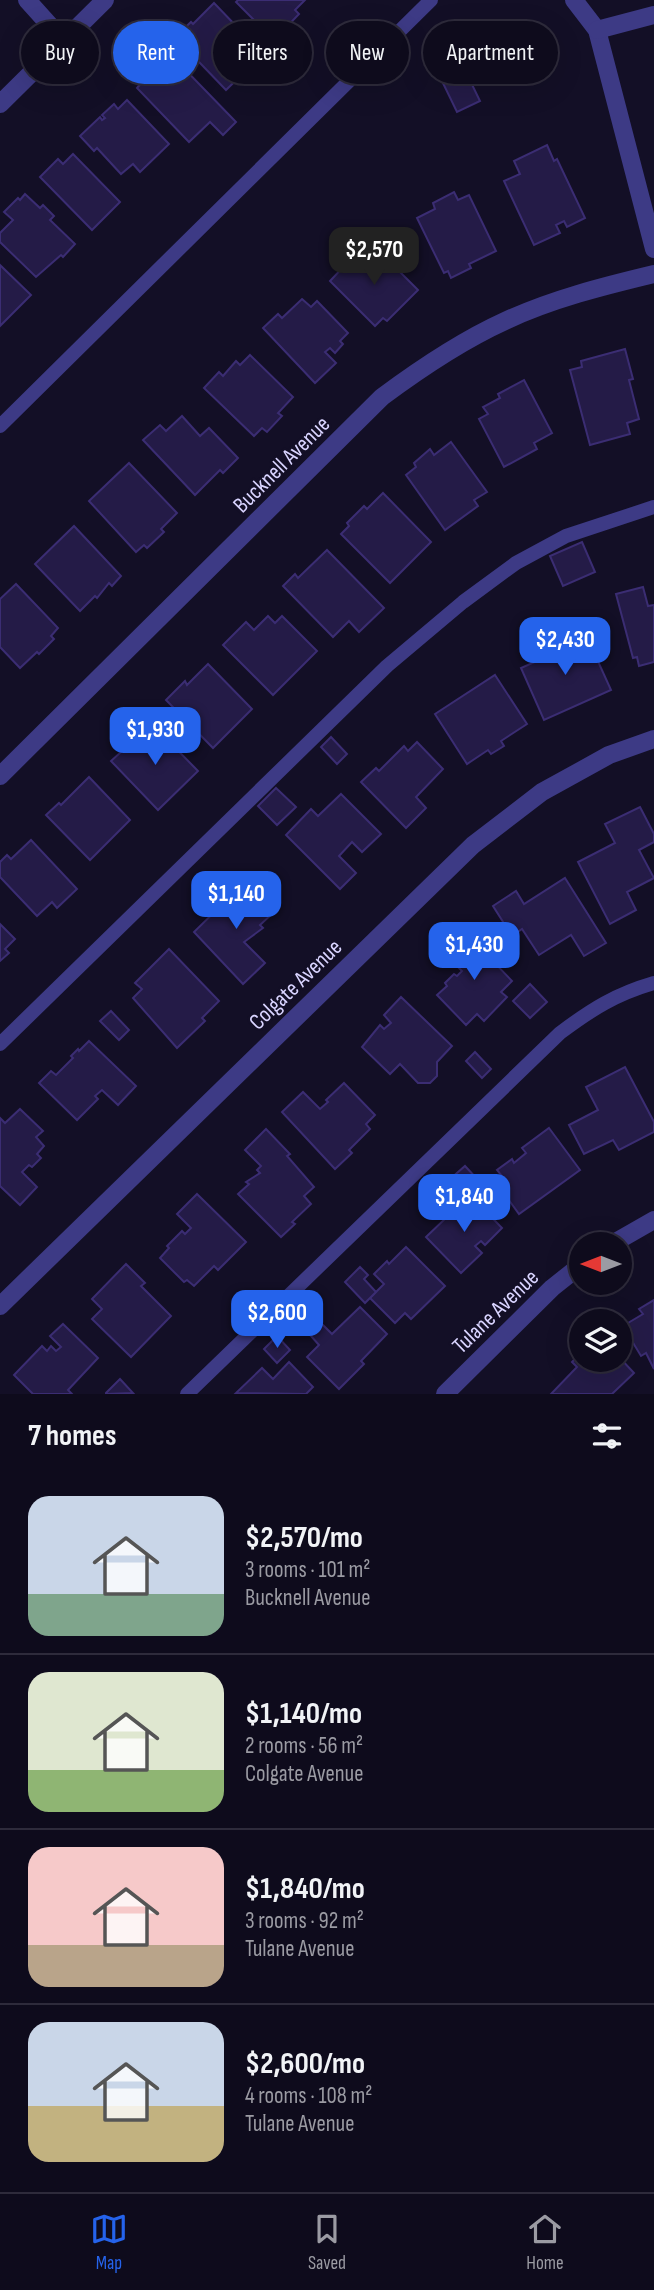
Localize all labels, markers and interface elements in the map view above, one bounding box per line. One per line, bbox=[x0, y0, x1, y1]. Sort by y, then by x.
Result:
chip: Buy bbox=[21, 21, 99, 84]
chip: Rent bbox=[113, 21, 199, 84]
chip: Filters bbox=[213, 21, 312, 84]
chip: New bbox=[326, 21, 409, 84]
chip: Apartment bbox=[423, 21, 558, 84]
pin: $2,570 bbox=[317, 228, 431, 287]
text: $2,570 bbox=[345, 236, 403, 264]
street label: Bucknell Avenue bbox=[227, 410, 336, 519]
pin: $2,430 bbox=[508, 618, 622, 677]
text: $2,430 bbox=[535, 626, 595, 654]
pin: $1,930 bbox=[98, 708, 212, 767]
text: $1,930 bbox=[126, 716, 184, 744]
pin: $1,140 bbox=[179, 872, 293, 931]
text: $1,140 bbox=[207, 880, 265, 908]
pin: $1,430 bbox=[417, 922, 531, 982]
text: $1,430 bbox=[445, 931, 503, 959]
street label: Colgate Avenue bbox=[243, 933, 348, 1036]
pin: $1,840 bbox=[407, 1174, 521, 1234]
text: $1,840 bbox=[434, 1183, 494, 1211]
north arrow bbox=[569, 1232, 632, 1295]
map controls bbox=[569, 1232, 632, 1372]
street label: Tulane Avenue bbox=[447, 1264, 545, 1360]
pin: $2,600 bbox=[220, 1290, 334, 1350]
text: $2,600 bbox=[247, 1299, 307, 1327]
button: layers bbox=[569, 1309, 632, 1372]
icon: filters bbox=[588, 1417, 626, 1455]
text: 7 homes bbox=[28, 1418, 116, 1454]
text: $2,570/mo bbox=[245, 1520, 363, 1556]
icon: home bbox=[84, 1524, 168, 1608]
text: 3 rooms · 101 m² bbox=[245, 1556, 370, 1584]
text: Bucknell Avenue bbox=[245, 1584, 370, 1612]
text: $1,140/mo bbox=[245, 1696, 362, 1732]
icon: home bbox=[84, 1700, 168, 1784]
text: 2 rooms · 56 m² bbox=[245, 1732, 363, 1760]
text: Colgate Avenue bbox=[245, 1760, 363, 1788]
text: $1,840/mo bbox=[245, 1871, 365, 1907]
icon: home bbox=[84, 1875, 168, 1959]
text: 3 rooms · 92 m² bbox=[245, 1907, 364, 1935]
text: Tulane Avenue bbox=[245, 1935, 354, 1963]
text: $2,600/mo bbox=[245, 2046, 365, 2082]
icon: home bbox=[84, 2050, 168, 2134]
text: 4 rooms · 108 m² bbox=[245, 2082, 372, 2110]
text: Tulane Avenue bbox=[245, 2110, 354, 2138]
tab: Map bbox=[90, 2210, 128, 2275]
tab: Saved bbox=[308, 2210, 346, 2275]
tab: Home bbox=[526, 2210, 564, 2275]

